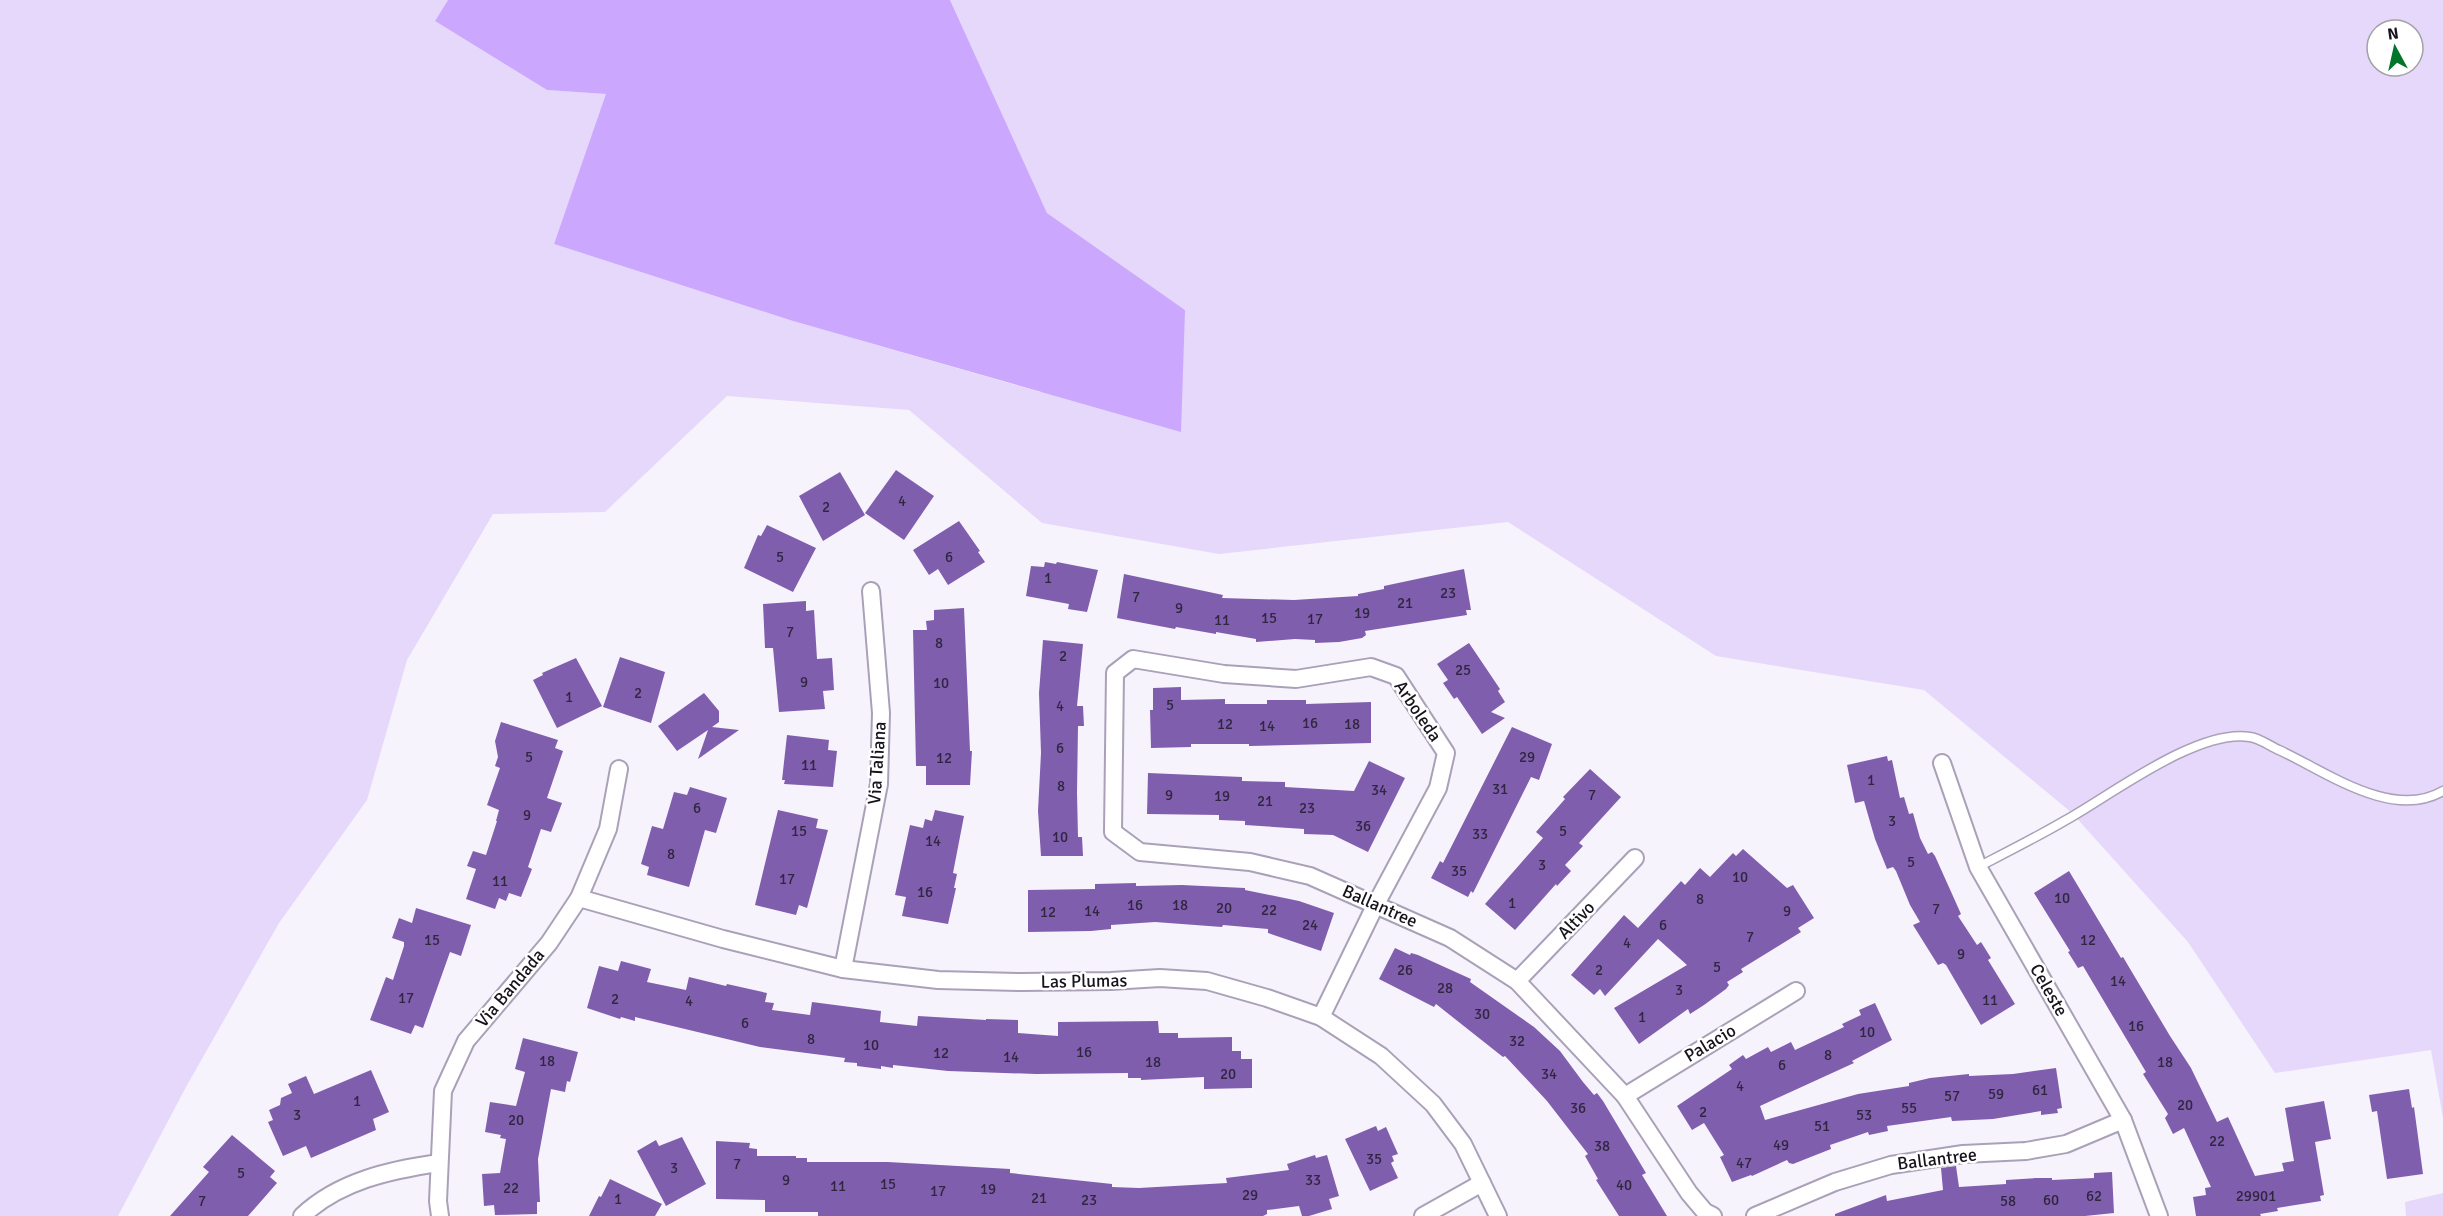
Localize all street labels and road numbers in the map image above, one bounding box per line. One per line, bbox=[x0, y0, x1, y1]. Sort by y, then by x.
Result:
street label: Arboleda bbox=[1390, 676, 1446, 746]
street label: Via Taliana bbox=[863, 721, 891, 805]
street label: Ballantree bbox=[1339, 880, 1421, 932]
street label: Altivo bbox=[1553, 896, 1599, 944]
street label: Via Bandada bbox=[471, 944, 549, 1032]
street label: Celeste bbox=[2025, 960, 2073, 1020]
street label: Las Plumas bbox=[1040, 969, 1128, 993]
street label: Palacio bbox=[1680, 1019, 1740, 1067]
street label: Ballantree bbox=[1896, 1143, 1978, 1175]

